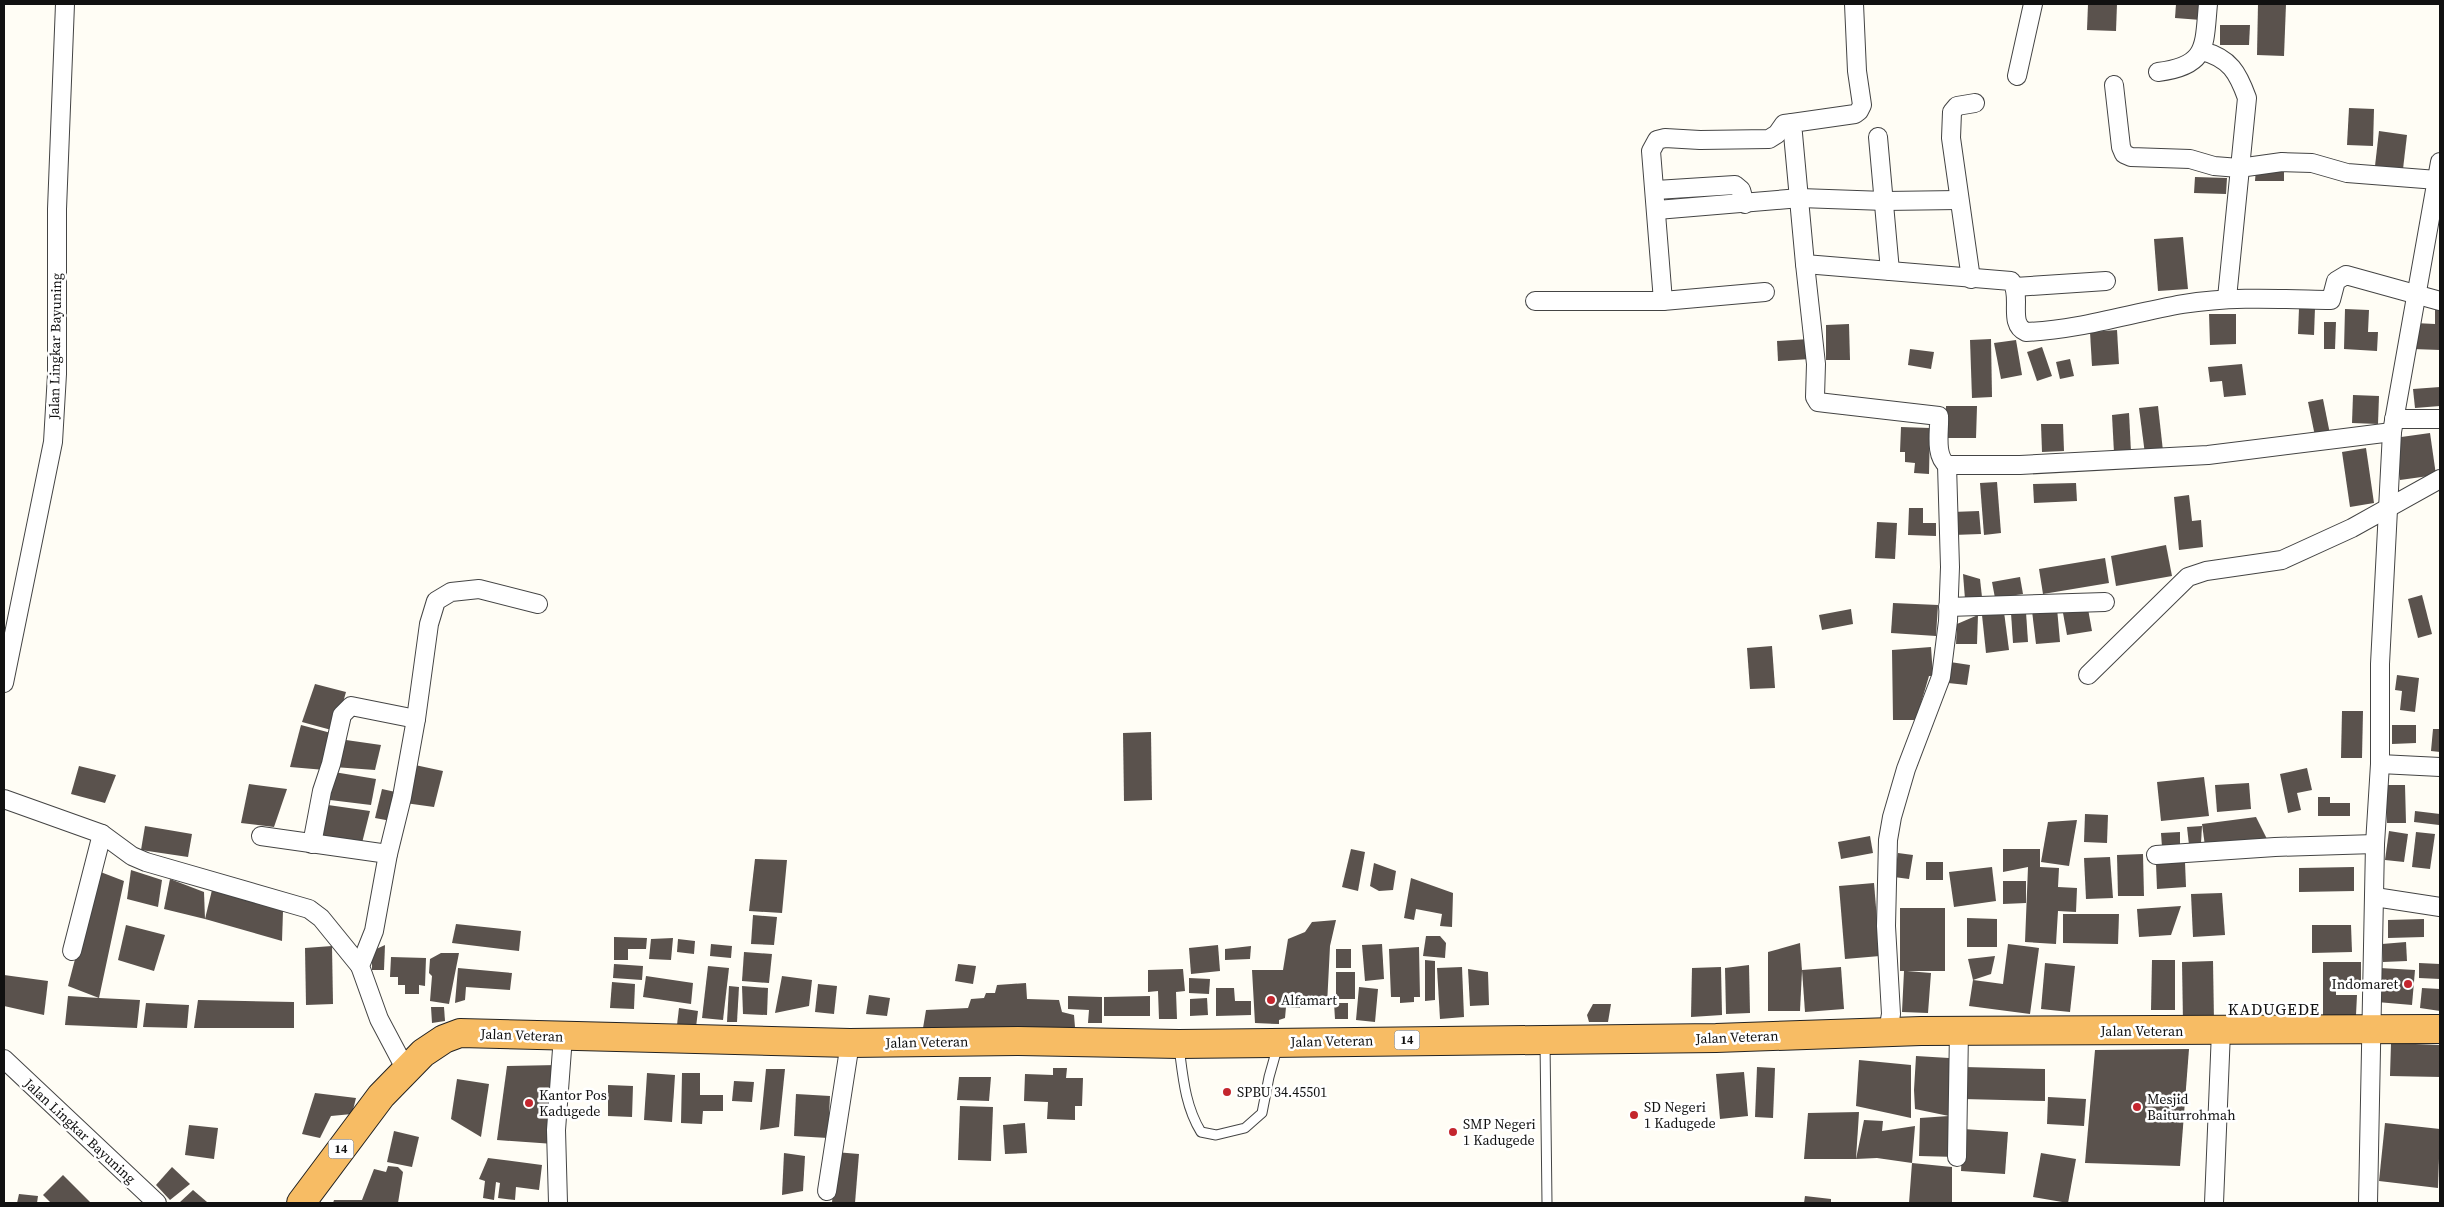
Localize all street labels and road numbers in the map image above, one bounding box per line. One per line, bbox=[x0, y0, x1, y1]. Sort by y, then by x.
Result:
street label: Jalan Lingkar Bayuning bbox=[44, 273, 66, 420]
street label: Jalan Veteran bbox=[2100, 1021, 2184, 1041]
street label: Jalan Veteran bbox=[479, 1024, 564, 1046]
street label: Jalan Veteran bbox=[1694, 1026, 1779, 1048]
street label: Jalan Veteran bbox=[1289, 1030, 1374, 1052]
road number: 14 bbox=[1394, 1030, 1420, 1050]
street label: Jalan Veteran bbox=[884, 1031, 969, 1053]
street label: Jalan Lingkar Bayuning bbox=[19, 1073, 140, 1188]
road number: 14 bbox=[328, 1140, 354, 1158]

